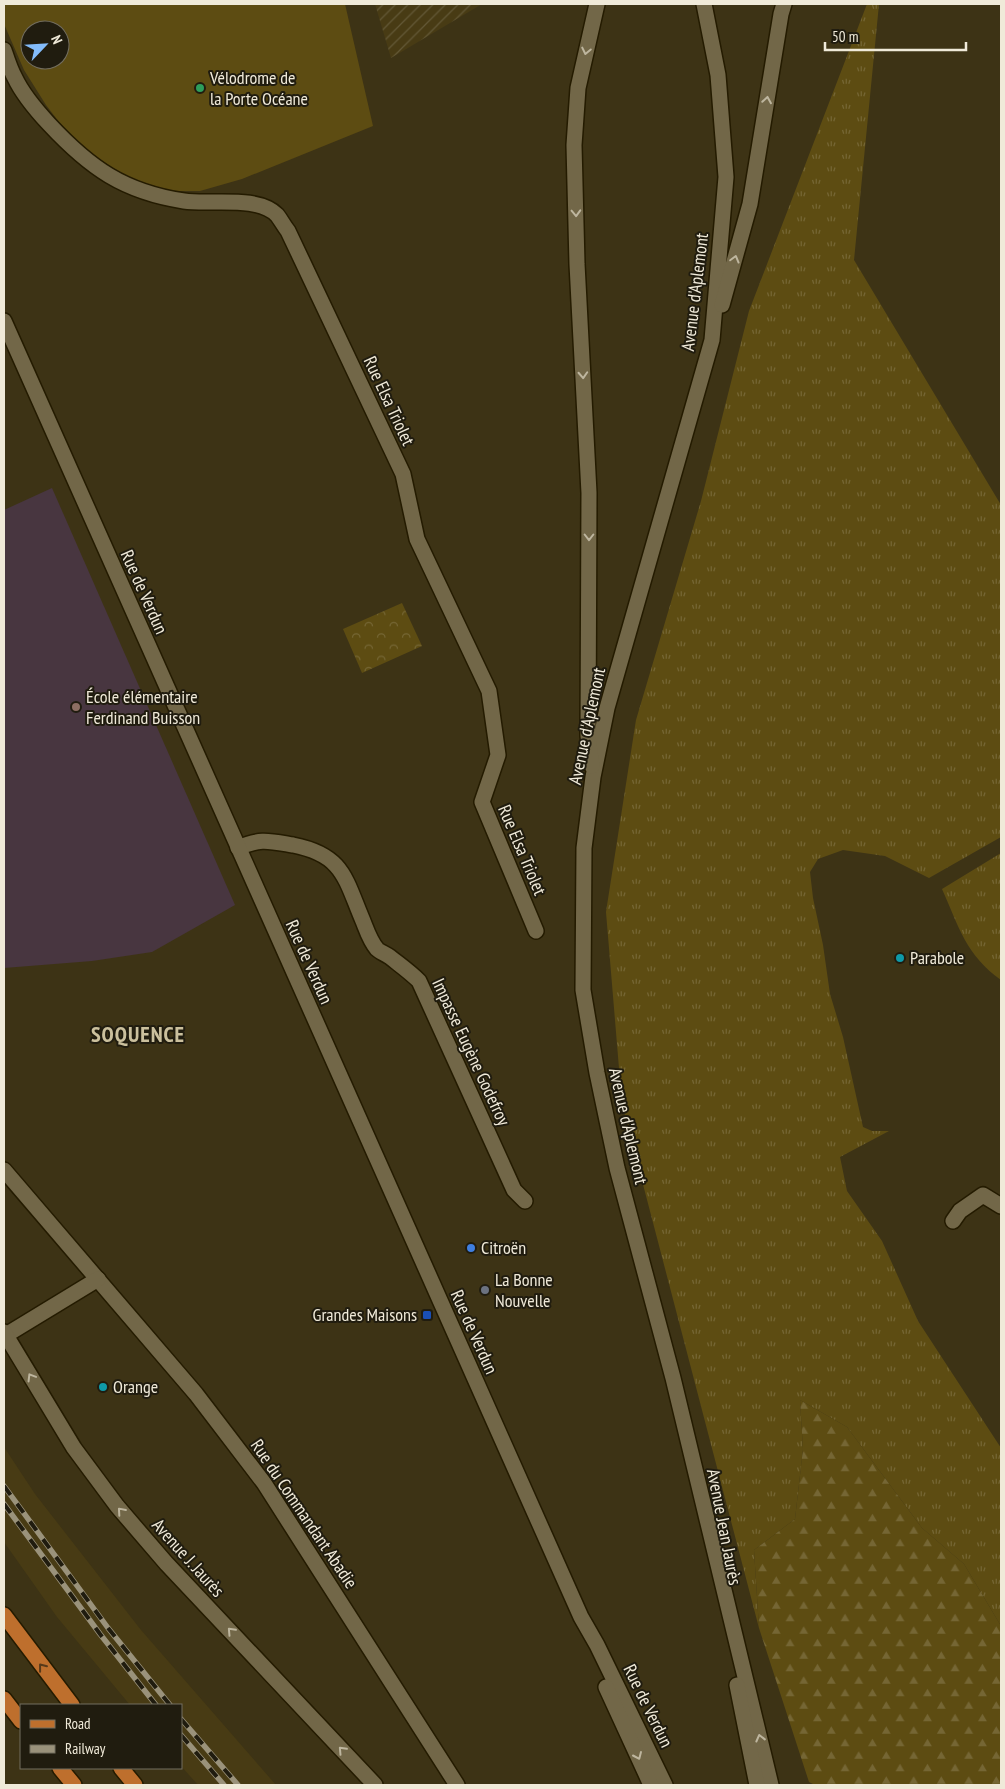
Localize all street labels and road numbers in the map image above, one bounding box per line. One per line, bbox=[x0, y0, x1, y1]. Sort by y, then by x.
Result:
street label: Avenue d'Aplemont bbox=[676, 231, 713, 352]
street label: Rue Elsa Triolet bbox=[359, 352, 420, 449]
street label: Rue de Verdun bbox=[116, 546, 173, 637]
street label: Avenue d'Aplemont bbox=[563, 665, 610, 786]
street label: Rue Elsa Triolet bbox=[493, 801, 552, 899]
street label: Rue de Verdun bbox=[281, 916, 338, 1007]
street label: Impasse Eugène Godefroy bbox=[427, 974, 516, 1129]
street label: Avenue d'Aplemont bbox=[604, 1065, 653, 1186]
street label: Rue de Verdun bbox=[446, 1286, 503, 1377]
street label: Rue du Commandant Abadie bbox=[246, 1435, 363, 1593]
street label: Avenue Jean Jaurès bbox=[702, 1467, 747, 1587]
street label: Avenue J. Jaurès bbox=[147, 1514, 229, 1602]
street label: Rue de Verdun bbox=[618, 1660, 678, 1751]

